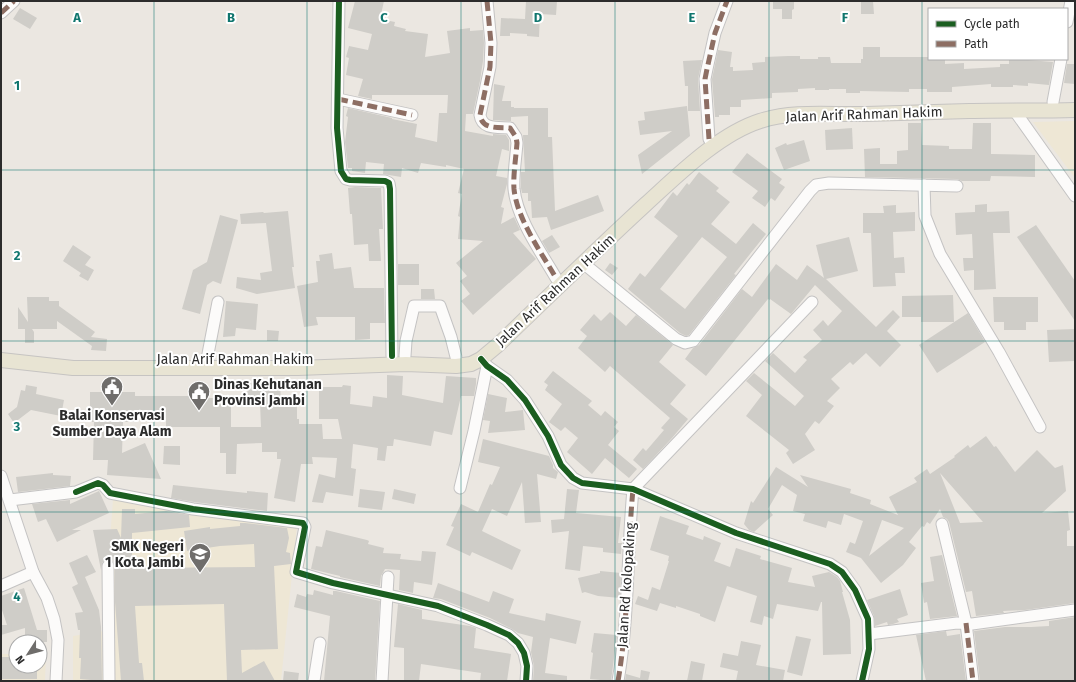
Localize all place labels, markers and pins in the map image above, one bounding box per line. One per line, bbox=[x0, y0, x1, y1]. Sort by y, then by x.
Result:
public building icon: Balai Konservasi Sumber Daya Alam bbox=[99, 374, 125, 407]
place label: Dinas Kehutanan Provinsi Jambi bbox=[214, 376, 322, 409]
public building icon: Dinas Kehutanan Provinsi Jambi bbox=[186, 379, 212, 412]
place label: Balai Konservasi Sumber Daya Alam bbox=[52, 407, 172, 440]
place label: SMK Negeri 1 Kota Jambi bbox=[105, 538, 184, 571]
school or university icon: SMK Negeri 1 Kota Jambi bbox=[187, 541, 213, 574]

